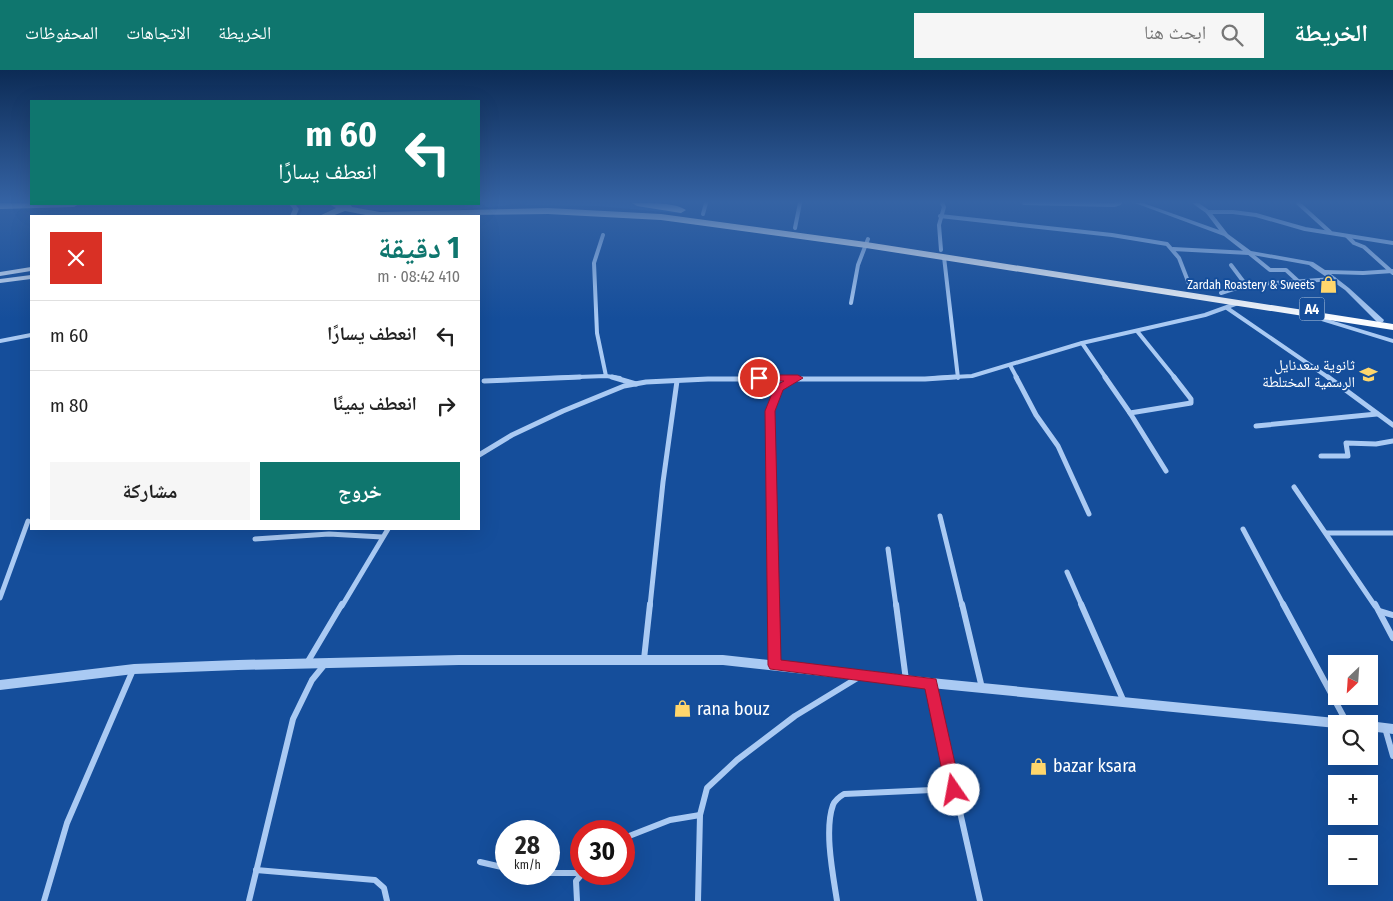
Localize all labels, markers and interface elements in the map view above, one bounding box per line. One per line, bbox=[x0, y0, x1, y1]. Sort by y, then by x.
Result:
search box bbox=[914, 13, 1264, 58]
text: الخريطة bbox=[1294, 19, 1368, 47]
text: ابحث هنا bbox=[1144, 21, 1206, 44]
icon: search bbox=[1218, 21, 1246, 49]
text: المحفوظات bbox=[25, 22, 98, 44]
text: الاتجاهات bbox=[126, 22, 190, 44]
text: الخريطة bbox=[218, 22, 271, 44]
text: 60 m bbox=[306, 113, 377, 155]
icon: left bbox=[395, 120, 460, 185]
text: انعطف يسارًا bbox=[278, 158, 377, 185]
text: 1 دقيقة bbox=[378, 230, 460, 266]
button: close bbox=[50, 232, 102, 284]
text: 410 m · 08:42 bbox=[377, 267, 460, 286]
shop icon: Zardah Roastery & Sweets bbox=[1319, 275, 1339, 295]
place label: Zardah Roastery & Sweets bbox=[1187, 278, 1315, 292]
road number: A4 bbox=[1300, 298, 1324, 320]
text: انعطف يسارًا bbox=[327, 322, 417, 345]
icon: left bbox=[432, 322, 460, 350]
text: 60 m bbox=[50, 324, 88, 347]
place label: ثانوية سعدنايل الرسمية المختلطة bbox=[1262, 356, 1355, 391]
pin bbox=[738, 357, 780, 399]
icon: arrive bbox=[745, 364, 773, 392]
school or university icon: ثانوية سعدنايل الرسمية المختلطة bbox=[1359, 364, 1379, 384]
text: انعطف يمينًا bbox=[332, 392, 417, 415]
icon: right bbox=[432, 392, 460, 420]
text: 80 m bbox=[50, 394, 89, 417]
button: مشاركة bbox=[50, 462, 250, 520]
button: خروج bbox=[260, 462, 460, 520]
north arrow bbox=[1328, 655, 1378, 705]
map controls bbox=[1328, 655, 1378, 885]
place label: rana bouz bbox=[697, 698, 770, 720]
shop icon: rana bouz bbox=[673, 699, 693, 719]
button: search bbox=[1328, 715, 1378, 765]
place label: bazar ksara bbox=[1053, 755, 1137, 777]
shop icon: bazar ksara bbox=[1029, 756, 1049, 776]
position arrow bbox=[927, 763, 979, 815]
button: + bbox=[1328, 775, 1378, 825]
speed limit sign: 30 bbox=[570, 820, 635, 885]
text: 28 bbox=[515, 831, 540, 861]
button: − bbox=[1328, 835, 1378, 885]
text: km/h bbox=[514, 858, 541, 872]

